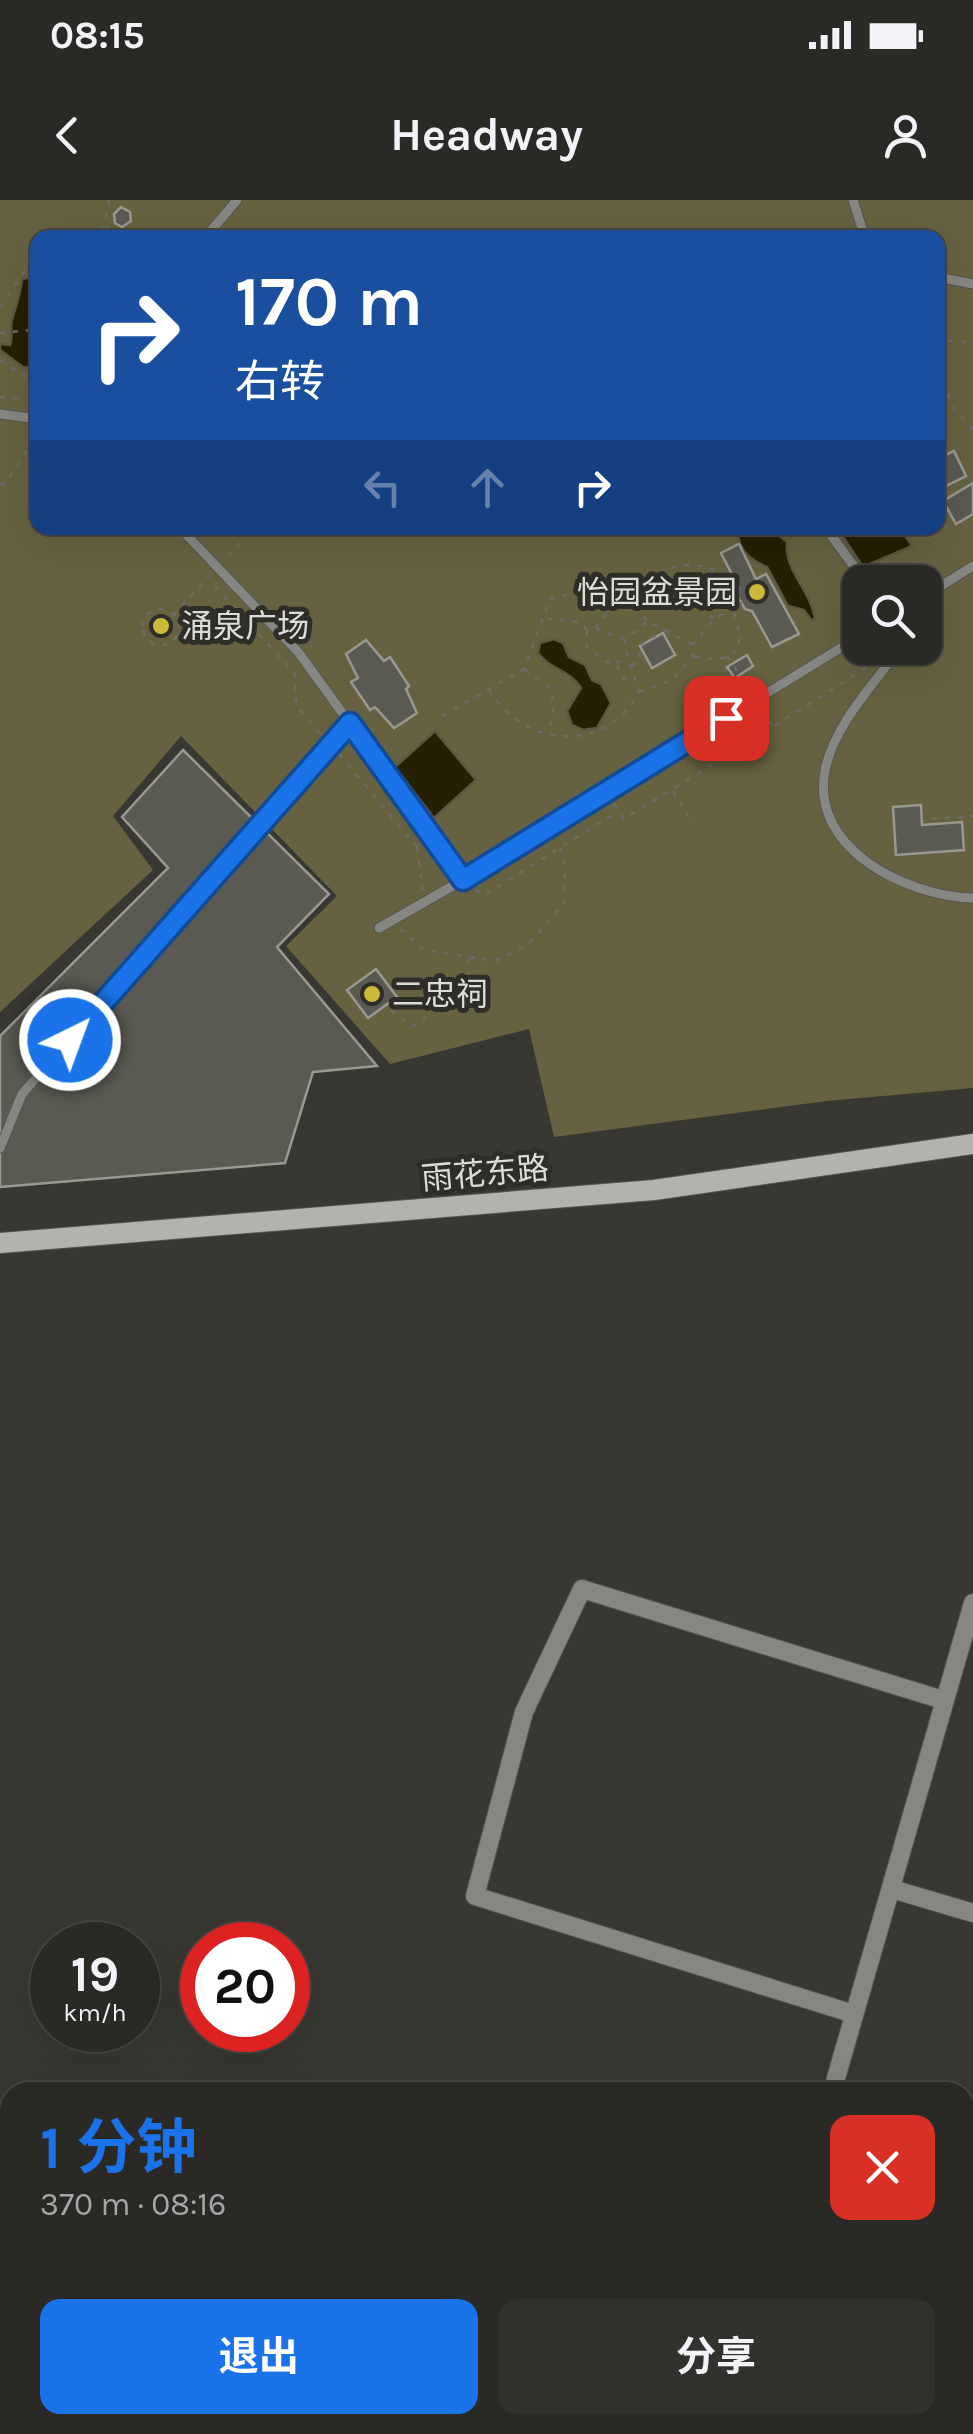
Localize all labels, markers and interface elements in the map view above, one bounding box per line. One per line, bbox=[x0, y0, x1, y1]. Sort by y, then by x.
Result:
text: 08:15 bbox=[50, 13, 145, 58]
icon: back bbox=[40, 108, 95, 163]
icon: person bbox=[878, 108, 933, 163]
text: Headway bbox=[390, 109, 583, 161]
text: 170 m bbox=[235, 261, 423, 343]
icon: right bbox=[70, 270, 200, 400]
text: 右转 bbox=[235, 356, 325, 408]
icon: left bbox=[355, 460, 410, 515]
icon: ahead bbox=[460, 460, 515, 515]
icon: right bbox=[565, 460, 620, 515]
map controls bbox=[842, 565, 942, 665]
button: search bbox=[842, 565, 942, 665]
place label: 怡园盆景园 bbox=[577, 574, 737, 611]
marker: 怡园盆景园 bbox=[746, 581, 768, 603]
place label: 涌泉广场 bbox=[181, 608, 309, 645]
marker: 涌泉广场 bbox=[150, 615, 172, 637]
pin bbox=[684, 676, 769, 761]
icon: arrive bbox=[699, 691, 754, 746]
place label: 二忠祠 bbox=[392, 976, 488, 1013]
marker: 二忠祠 bbox=[361, 983, 383, 1005]
position arrow bbox=[18, 988, 122, 1092]
street label: 雨花东路 bbox=[420, 1149, 550, 1198]
speed limit sign: 20 bbox=[180, 1922, 310, 2052]
text: 19 bbox=[71, 1945, 119, 2004]
text: km/h bbox=[63, 1998, 127, 2027]
text: 1 分钟 bbox=[40, 2113, 197, 2183]
button: close bbox=[830, 2115, 935, 2220]
text: 370 m · 08:16 bbox=[40, 2186, 226, 2223]
button: 退出 bbox=[40, 2299, 478, 2414]
button: 分享 bbox=[498, 2299, 935, 2414]

